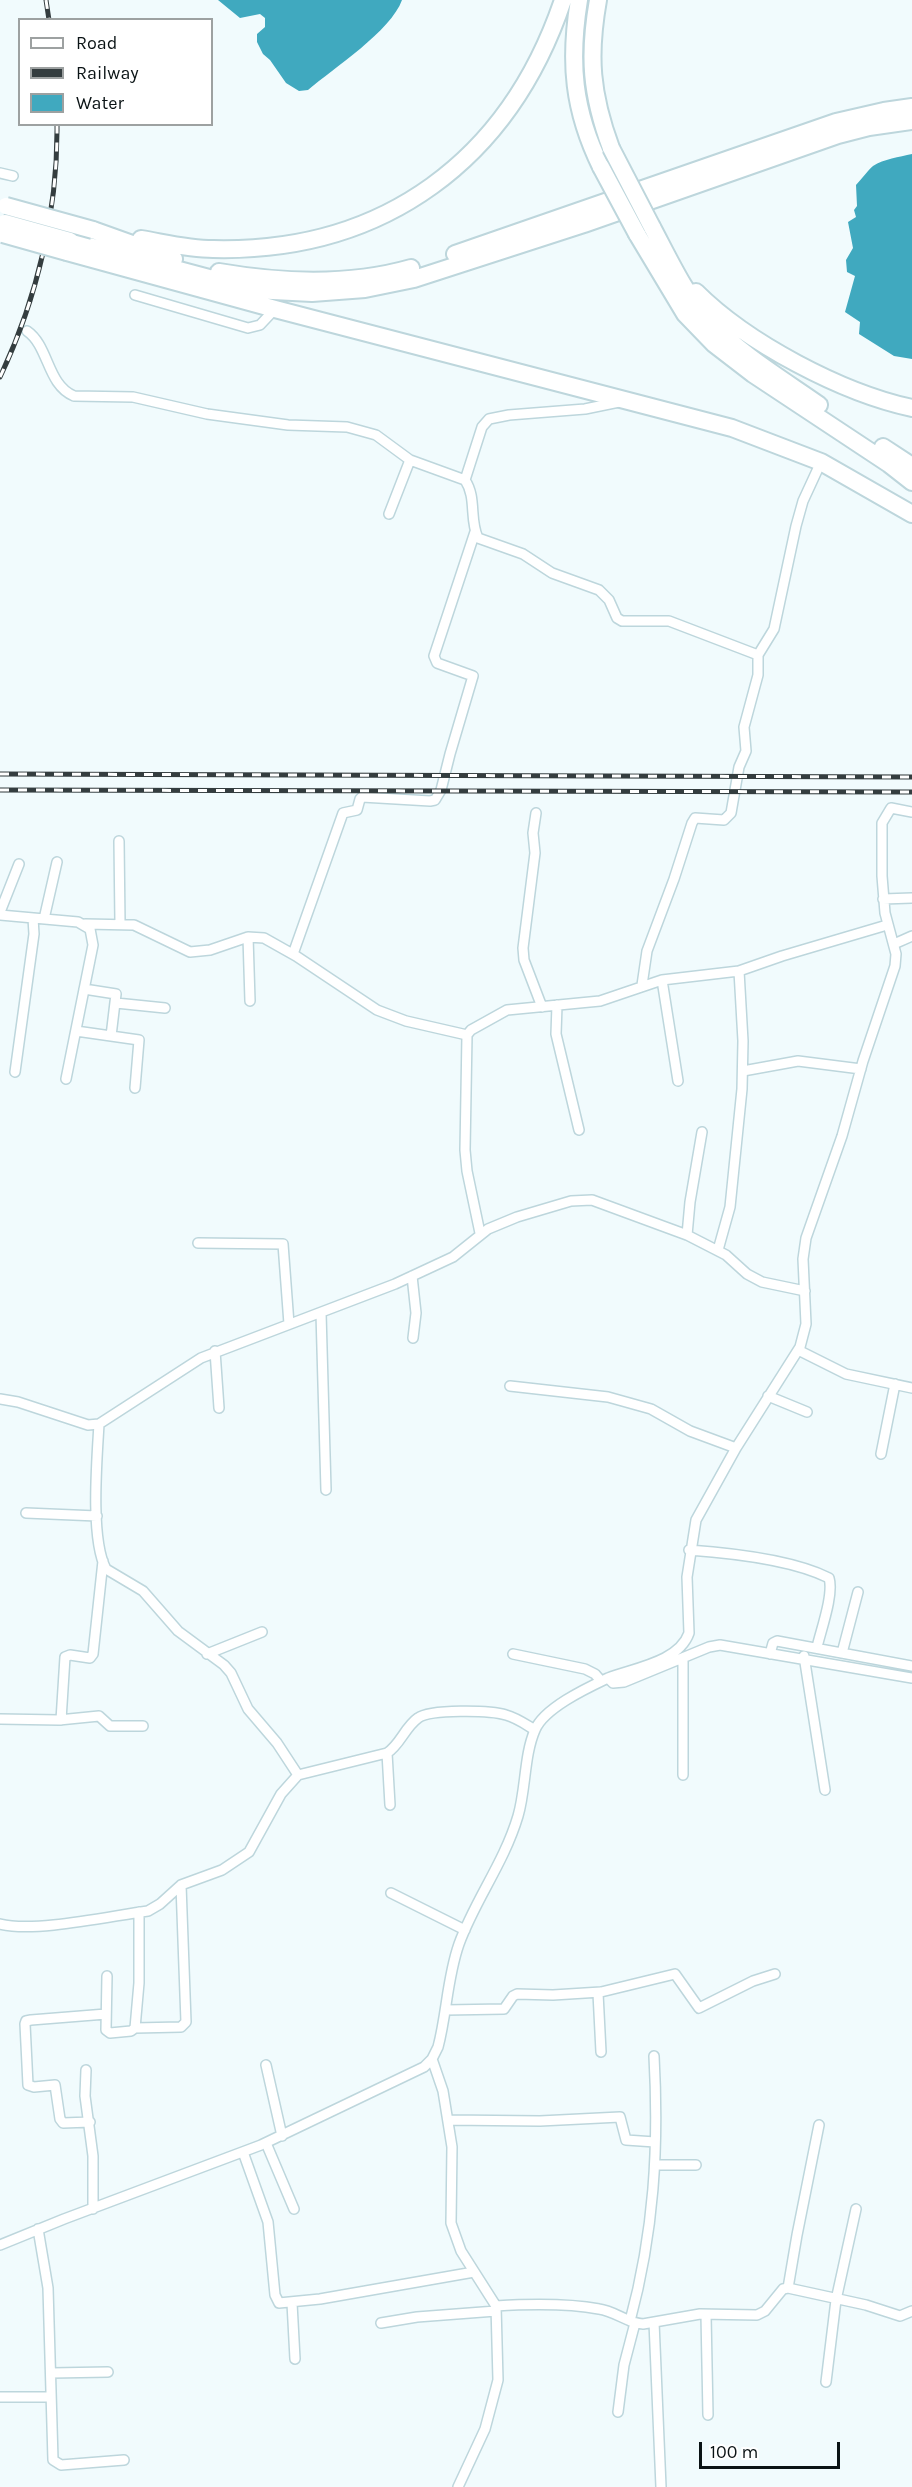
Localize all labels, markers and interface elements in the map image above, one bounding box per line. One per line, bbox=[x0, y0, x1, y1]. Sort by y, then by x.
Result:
legend bbox=[18, 18, 213, 126]
text: Road bbox=[76, 32, 117, 54]
text: Railway bbox=[76, 62, 139, 84]
text: Water bbox=[76, 92, 124, 114]
scale bar bbox=[702, 2430, 843, 2468]
text: 100 m bbox=[710, 2441, 758, 2463]

